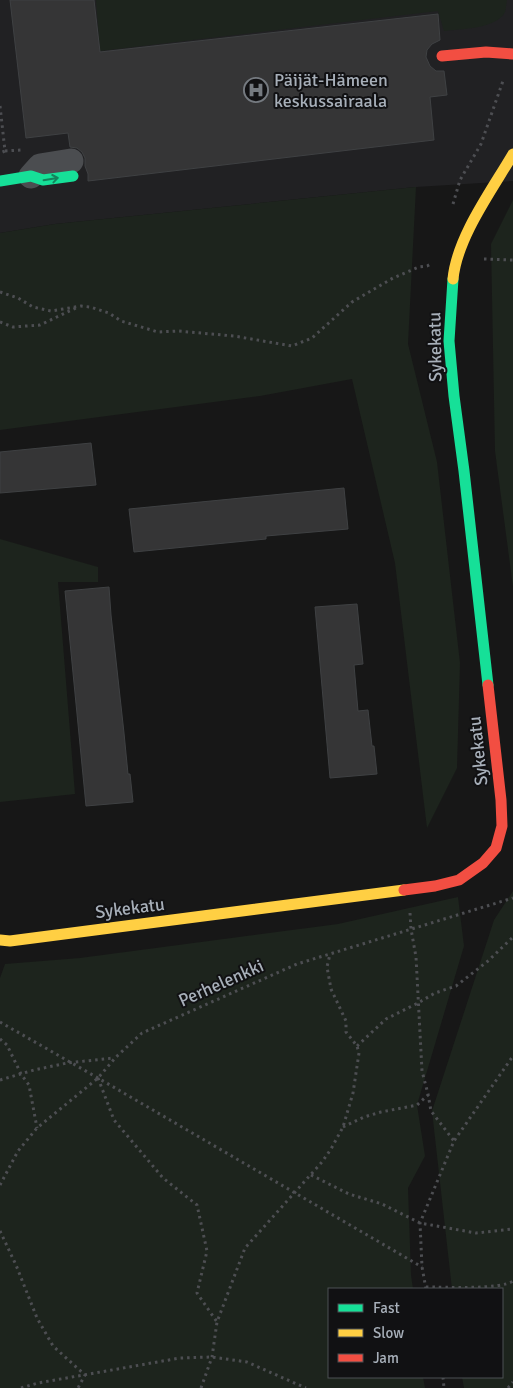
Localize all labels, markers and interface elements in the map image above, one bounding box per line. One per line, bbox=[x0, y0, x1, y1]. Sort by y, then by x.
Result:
place label: Päijät-Hämeen keskussairaala bbox=[274, 69, 388, 112]
hospital icon: Päijät-Hämeen keskussairaala bbox=[243, 77, 269, 103]
one-way arrow bbox=[43, 174, 59, 184]
street label: Sykekatu bbox=[423, 312, 447, 382]
street label: Sykekatu bbox=[463, 715, 493, 787]
street label: Sykekatu bbox=[94, 893, 166, 923]
street label: Perhelenkki bbox=[175, 954, 267, 1012]
legend bbox=[328, 1288, 503, 1378]
text: Fast bbox=[373, 1299, 400, 1317]
text: Slow bbox=[373, 1324, 404, 1342]
text: Jam bbox=[373, 1349, 399, 1367]

